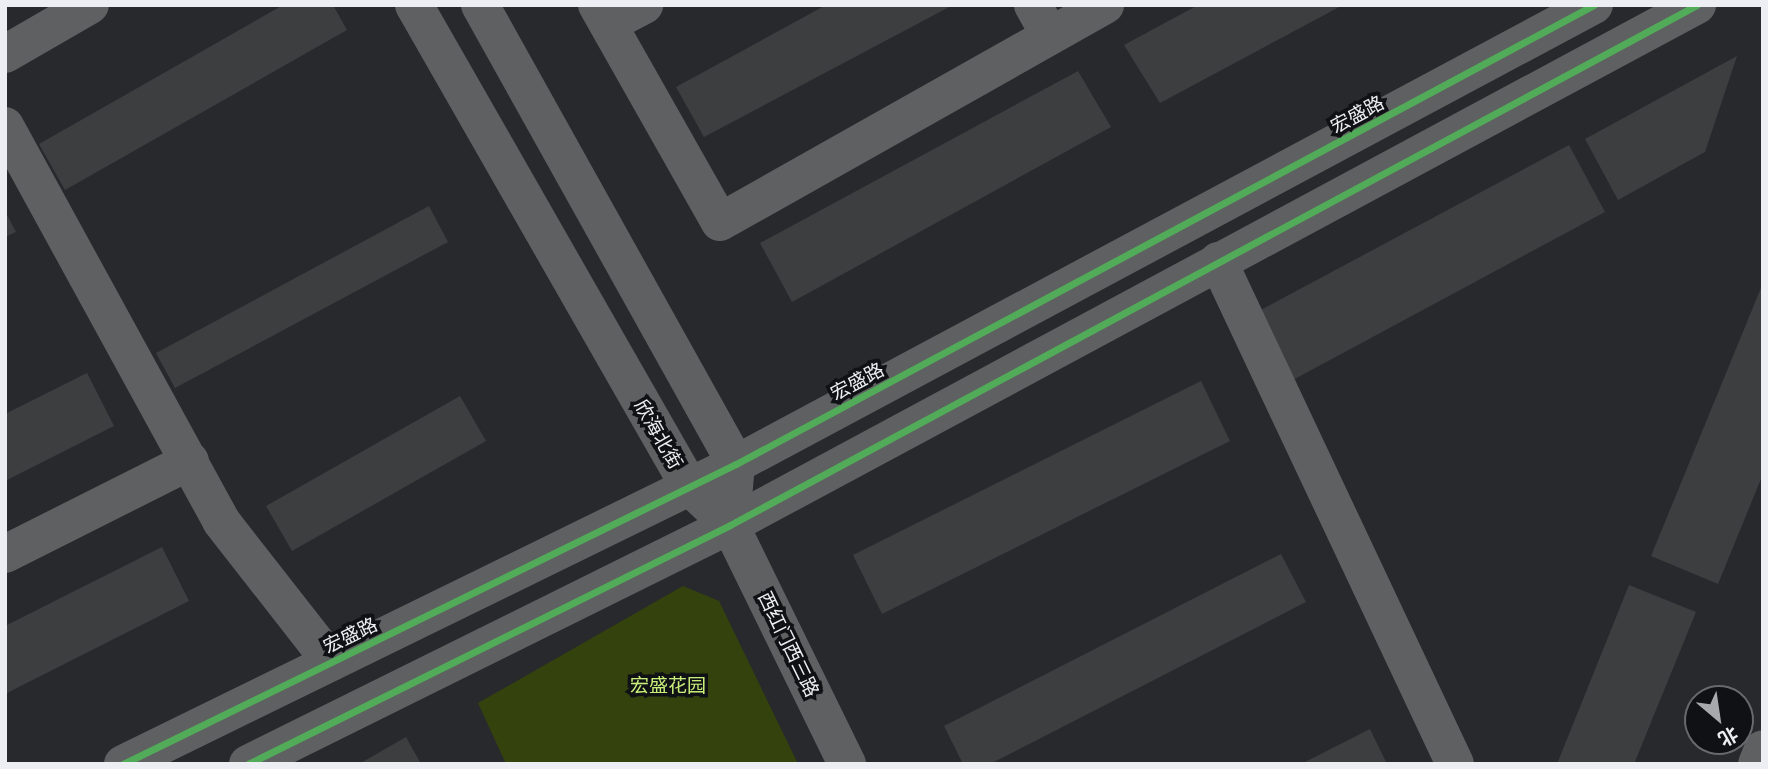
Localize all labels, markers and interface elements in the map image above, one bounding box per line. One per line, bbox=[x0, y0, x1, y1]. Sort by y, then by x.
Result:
street label: 宏盛路 bbox=[1326, 91, 1388, 137]
street label: 宏盛路 bbox=[826, 358, 888, 404]
street label: 欣海北街 bbox=[630, 395, 688, 473]
street label: 西红门西三路 bbox=[754, 588, 824, 700]
street label: 宏盛路 bbox=[319, 612, 381, 658]
park label: 宏盛花园 bbox=[630, 674, 706, 696]
north arrow bbox=[1684, 685, 1754, 755]
text: 北 bbox=[1715, 722, 1742, 752]

